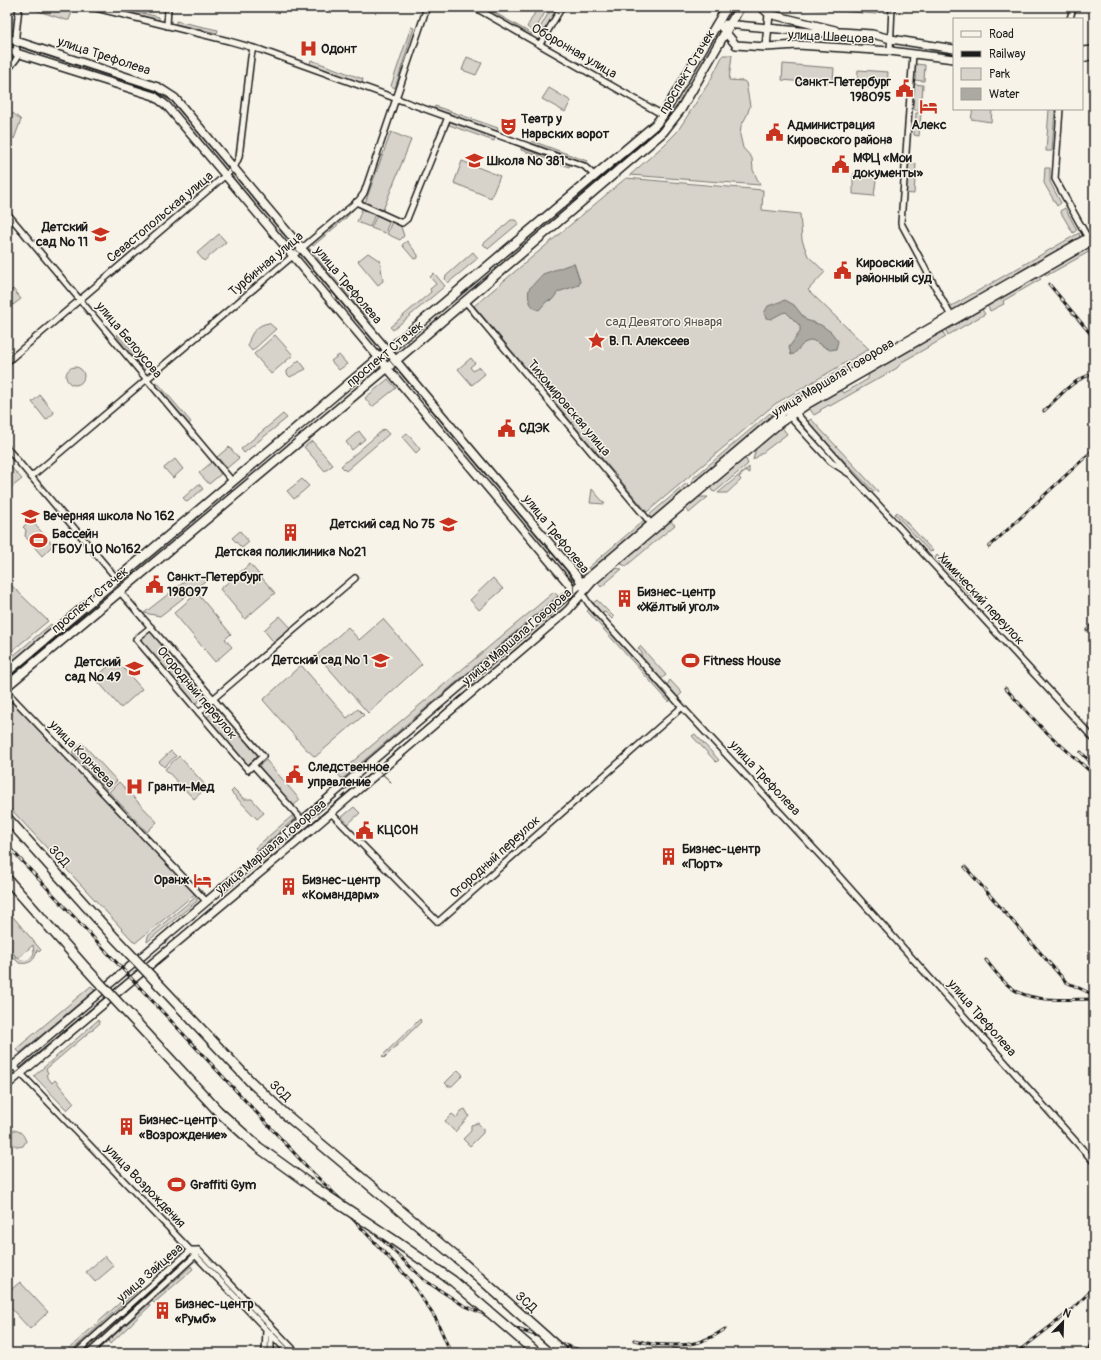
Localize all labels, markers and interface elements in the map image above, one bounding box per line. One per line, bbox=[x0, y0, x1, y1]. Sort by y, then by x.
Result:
legend bbox=[953, 18, 1083, 110]
street label: Оборонная улица bbox=[528, 20, 620, 82]
street label: проспект Стачек bbox=[656, 27, 719, 117]
street label: улица Швецова bbox=[787, 27, 874, 47]
text: Road bbox=[989, 27, 1014, 42]
street label: улица Трефолева bbox=[55, 33, 153, 79]
hospital icon: Одонт bbox=[298, 39, 318, 59]
place label: Одонт bbox=[321, 41, 358, 57]
text: Railway bbox=[989, 47, 1025, 62]
text: Park bbox=[989, 67, 1010, 82]
place label: Санкт-Петербург 198095 bbox=[795, 74, 892, 105]
public building icon: Санкт-Петербург 198095 bbox=[894, 79, 914, 99]
text: Water bbox=[989, 87, 1020, 102]
hotel icon: Алекс bbox=[919, 96, 939, 116]
place label: Театр у Нарвских ворот bbox=[520, 111, 610, 142]
theatre icon: Театр у Нарвских ворот bbox=[498, 116, 518, 136]
place label: Администрация Кировского района bbox=[787, 117, 892, 148]
place label: Алекс bbox=[912, 117, 947, 133]
public building icon: Администрация Кировского района bbox=[764, 122, 784, 142]
place label: МФЦ «Мои документы» bbox=[852, 150, 923, 181]
school or university icon: Школа № 381 bbox=[464, 151, 484, 171]
place label: Школа № 381 bbox=[486, 153, 565, 169]
public building icon: МФЦ «Мои документы» bbox=[830, 155, 850, 175]
street label: Севастопольская улица bbox=[104, 168, 216, 266]
place label: Детский сад № 11 bbox=[35, 219, 88, 250]
school or university icon: Детский сад № 11 bbox=[91, 224, 111, 244]
street label: Турбинная улица bbox=[225, 228, 307, 300]
street label: улица Трефолева bbox=[310, 242, 385, 327]
place label: Кировский районный суд bbox=[856, 255, 932, 286]
public building icon: Кировский районный суд bbox=[833, 260, 853, 280]
street label: улица Белоусова bbox=[92, 298, 166, 381]
park label: сад Девятого Января bbox=[606, 314, 722, 330]
street label: проспект Стачек bbox=[343, 317, 427, 391]
place icon: В. П. Алексеев bbox=[586, 331, 606, 351]
place label: В. П. Алексеев bbox=[609, 333, 690, 349]
street label: улица Маршала Говорова bbox=[768, 335, 897, 421]
street label: Тихомировская улица bbox=[524, 357, 614, 459]
public building icon: СДЭК bbox=[496, 418, 516, 438]
place label: СДЭК bbox=[519, 420, 551, 436]
street label: улица Трефолева bbox=[519, 491, 593, 577]
school or university icon: Вечерняя школа № 162 bbox=[20, 506, 40, 526]
place label: Вечерняя школа № 162 bbox=[43, 508, 175, 524]
school or university icon: Детский сад № 75 bbox=[438, 514, 458, 534]
place label: Детский сад № 75 bbox=[329, 516, 435, 532]
building icon: Детская поликлиника №21 bbox=[281, 523, 301, 543]
place label: Бассейн ГБОУ ЦО №162 bbox=[52, 526, 141, 557]
sports icon: Бассейн ГБОУ ЦО №162 bbox=[29, 531, 49, 551]
place label: Детская поликлиника №21 bbox=[215, 544, 366, 560]
street label: Химический переулок bbox=[934, 550, 1028, 649]
street label: проспект Стачек bbox=[48, 563, 132, 637]
place label: Санкт-Петербург 198097 bbox=[167, 569, 264, 600]
public building icon: Санкт-Петербург 198097 bbox=[144, 574, 164, 594]
place label: Бизнес-центр «Жёлтый угол» bbox=[637, 584, 720, 615]
street label: улица Маршала Говорова bbox=[458, 585, 575, 690]
building icon: Бизнес-центр «Жёлтый угол» bbox=[614, 589, 634, 609]
street label: Огородный переулок bbox=[154, 643, 241, 743]
school or university icon: Детский сад № 1 bbox=[371, 650, 391, 670]
sports icon: Fitness House bbox=[680, 651, 700, 671]
place label: Детский сад № 1 bbox=[271, 652, 368, 668]
place label: Fitness House bbox=[703, 653, 781, 669]
place label: Детский сад № 49 bbox=[64, 654, 121, 685]
school or university icon: Детский сад № 49 bbox=[124, 659, 144, 679]
street label: улица Корнеева bbox=[45, 716, 118, 791]
street label: улица Трефолева bbox=[725, 736, 804, 819]
place label: Следственное управление bbox=[307, 759, 390, 790]
public building icon: Следственное управление bbox=[285, 764, 305, 784]
hospital icon: Гранти-Мед bbox=[125, 777, 145, 797]
place label: Гранти-Мед bbox=[148, 779, 215, 795]
street label: улица Маршала Говорова bbox=[212, 796, 330, 899]
street label: Огородный переулок bbox=[446, 812, 544, 902]
public building icon: КЦСОН bbox=[354, 820, 374, 840]
place label: КЦСОН bbox=[377, 822, 418, 838]
place label: Бизнес-центр «Порт» bbox=[682, 841, 761, 872]
street label: ЗСД bbox=[45, 842, 73, 870]
building icon: Бизнес-центр «Порт» bbox=[659, 846, 679, 866]
hotel icon: Оранж bbox=[192, 870, 212, 890]
place label: Оранж bbox=[154, 872, 190, 888]
place label: Бизнес-центр «Командарм» bbox=[302, 872, 381, 903]
building icon: Бизнес-центр «Командарм» bbox=[279, 877, 299, 897]
street label: улица Трефолева bbox=[944, 975, 1020, 1060]
street label: ЗСД bbox=[266, 1077, 294, 1105]
place label: Бизнес-центр «Возрождение» bbox=[139, 1112, 227, 1143]
building icon: Бизнес-центр «Возрождение» bbox=[116, 1117, 136, 1137]
street label: улица Возрождения bbox=[100, 1140, 189, 1231]
sports icon: Graffiti Gym bbox=[167, 1175, 187, 1195]
place label: Graffiti Gym bbox=[190, 1177, 257, 1193]
street label: улица Зайцева bbox=[113, 1240, 186, 1307]
street label: ЗСД bbox=[512, 1288, 540, 1316]
place label: Бизнес-центр «Румб» bbox=[175, 1296, 254, 1327]
building icon: Бизнес-центр «Румб» bbox=[152, 1301, 172, 1321]
north arrow bbox=[1043, 1302, 1083, 1342]
text: N bbox=[1061, 1306, 1073, 1321]

